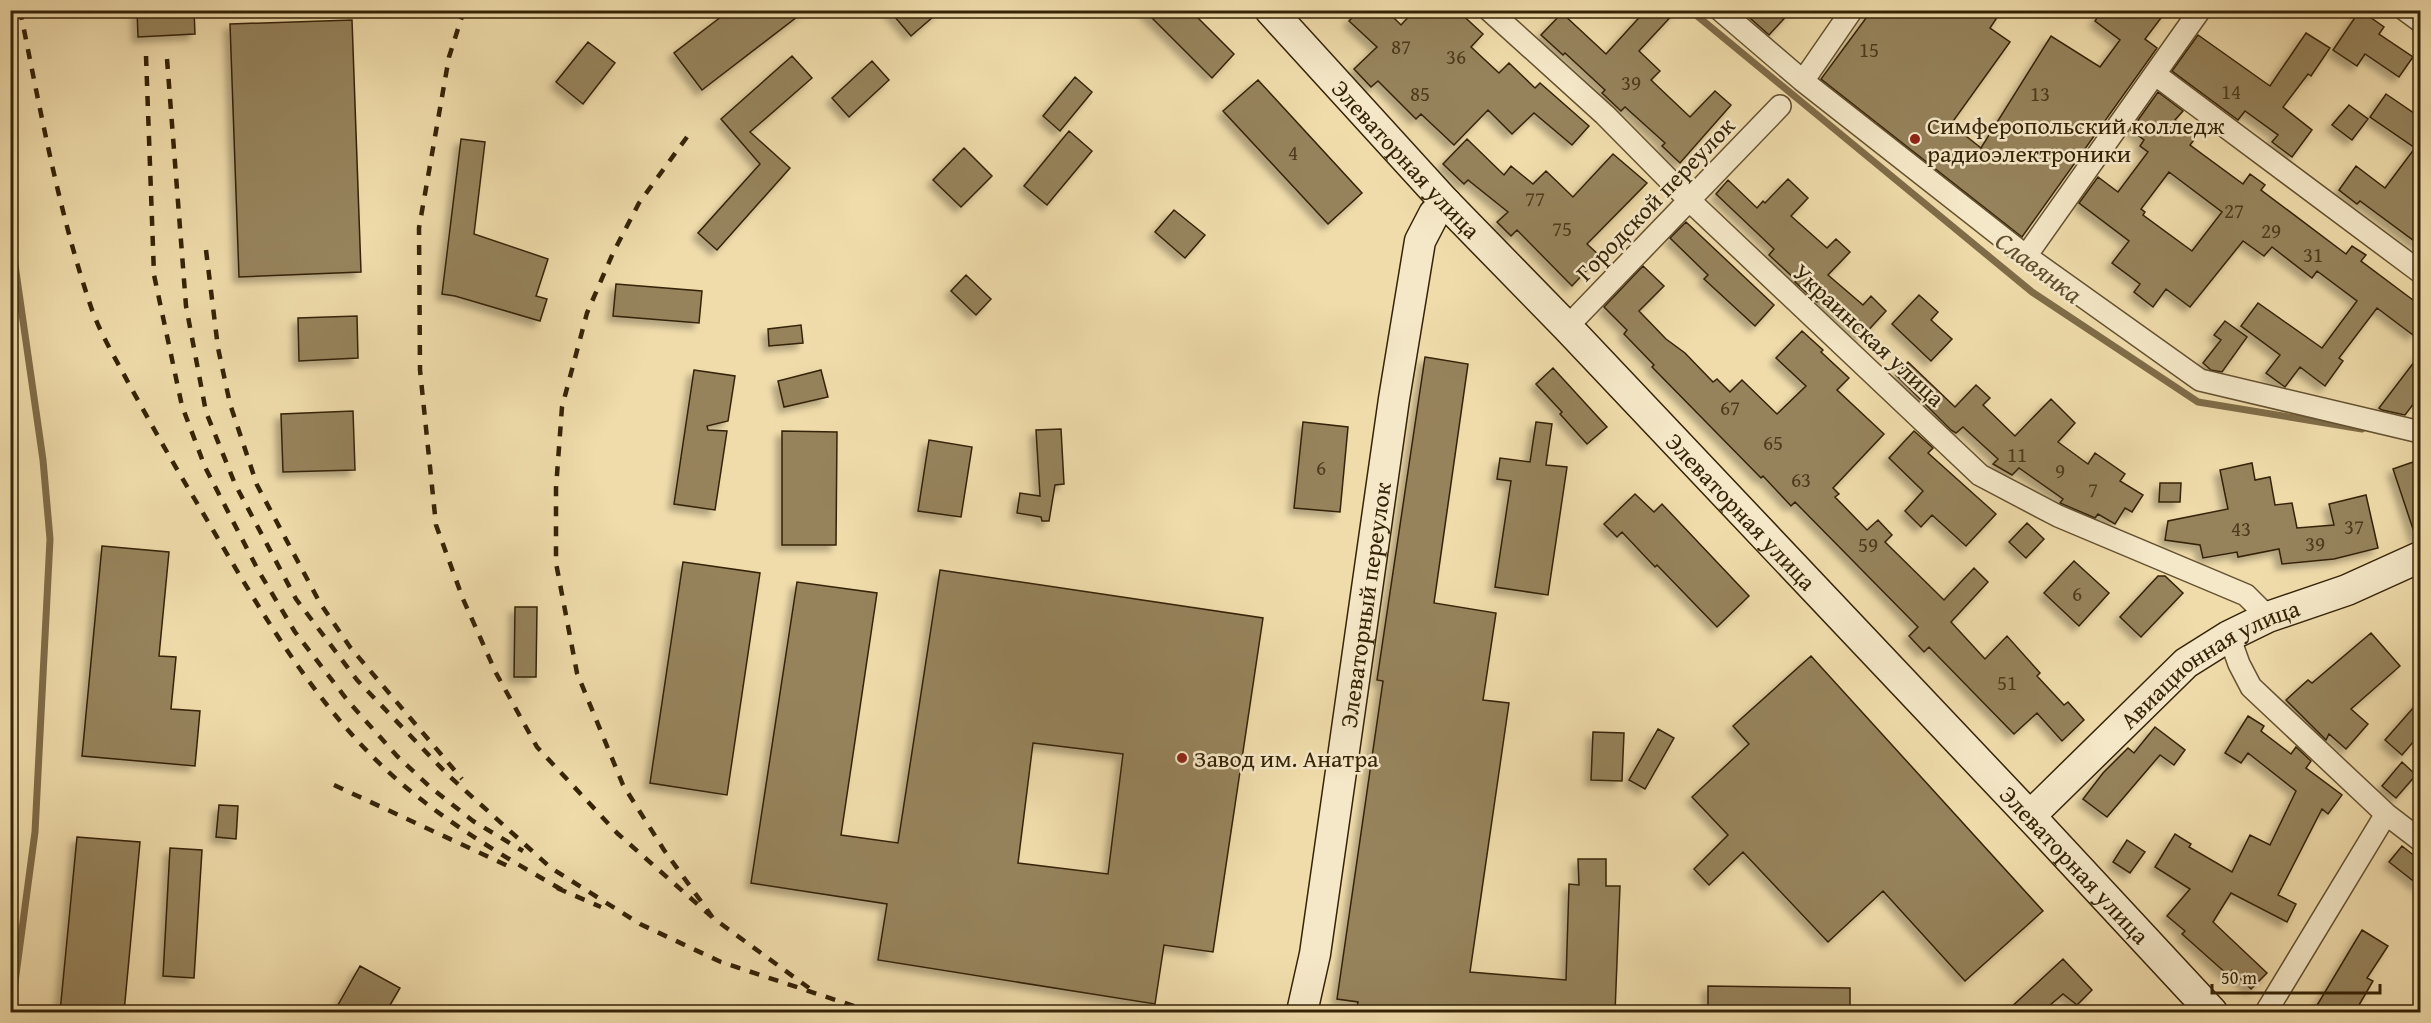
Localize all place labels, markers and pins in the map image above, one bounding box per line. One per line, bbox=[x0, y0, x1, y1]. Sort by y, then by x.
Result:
place label: Симферопольский колледж радиоэлектроники bbox=[1927, 108, 2225, 171]
marker: Симферопольский колледж радиоэлектроники bbox=[1908, 132, 1922, 146]
place label: Завод им. Анатра bbox=[1194, 741, 1379, 776]
marker: Завод им. Анатра bbox=[1175, 751, 1189, 765]

